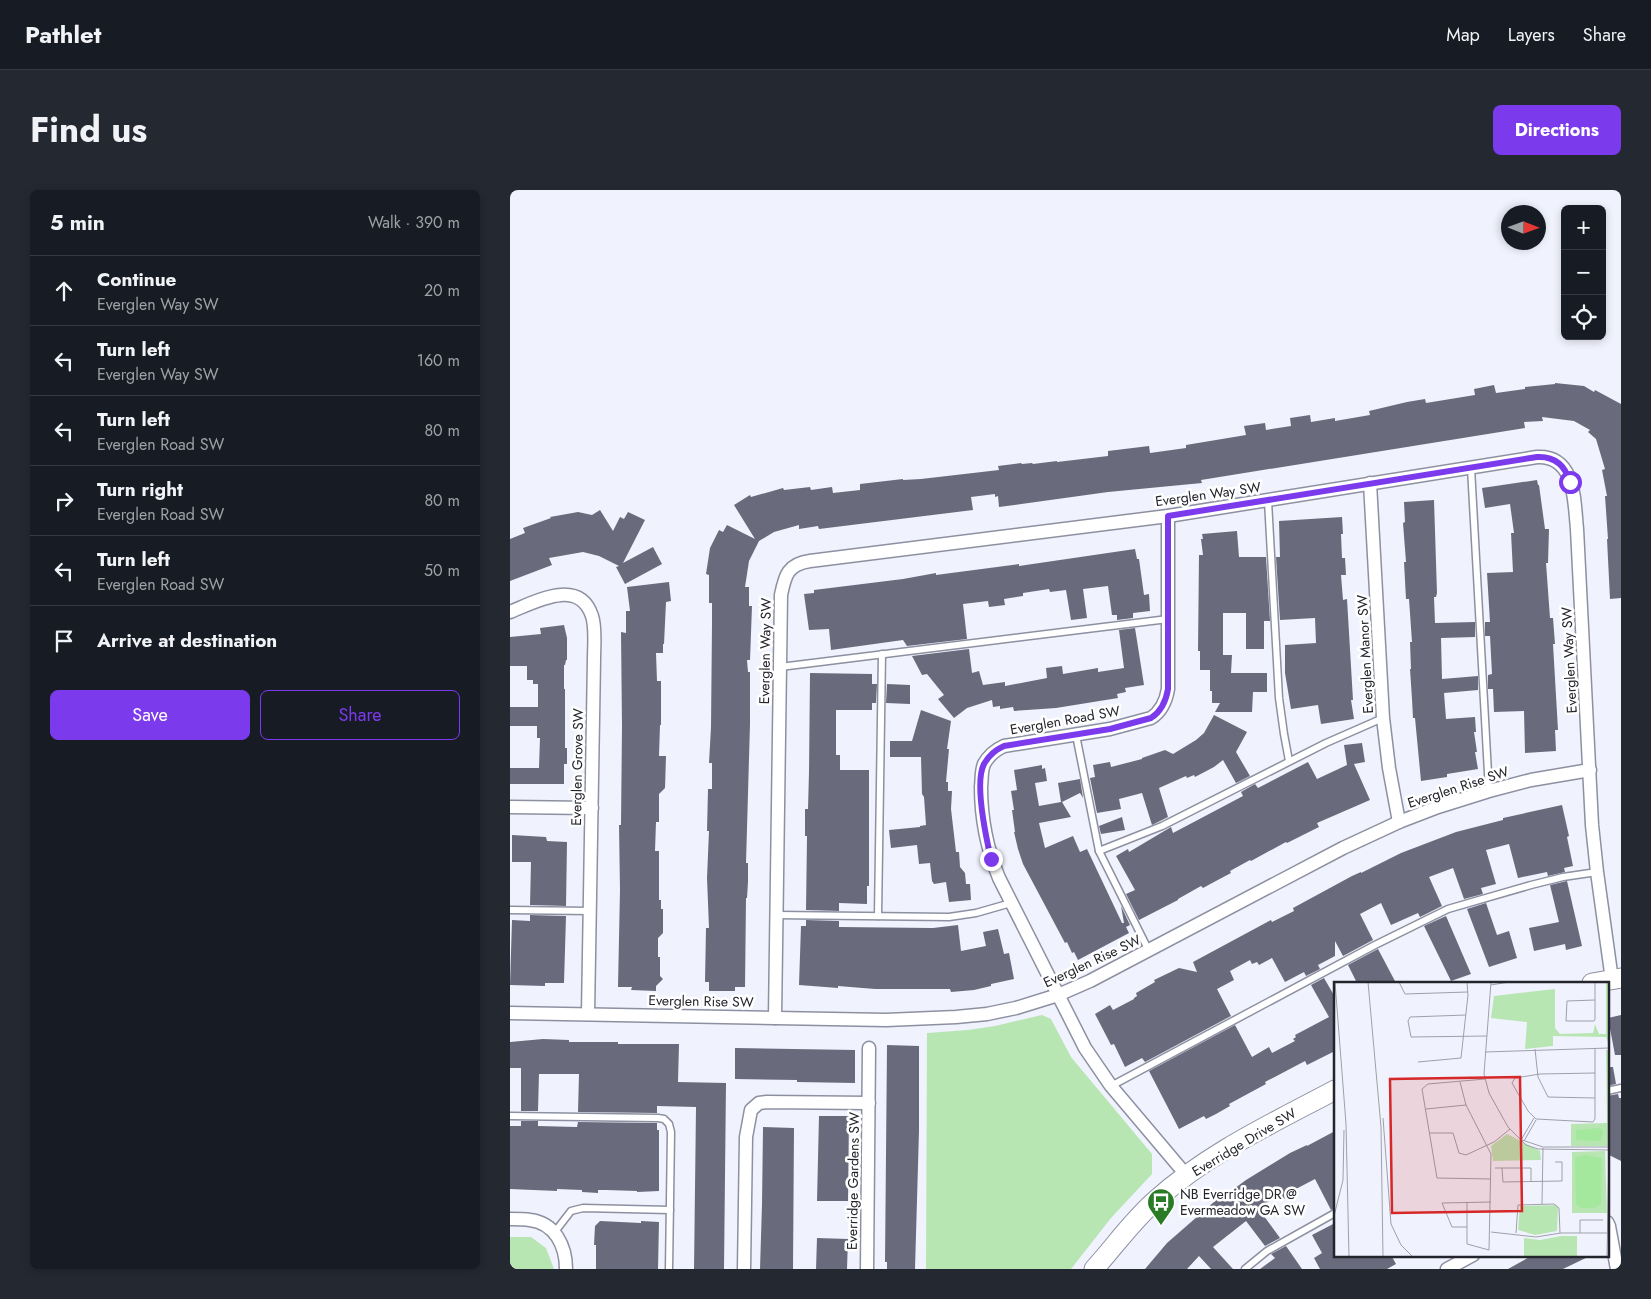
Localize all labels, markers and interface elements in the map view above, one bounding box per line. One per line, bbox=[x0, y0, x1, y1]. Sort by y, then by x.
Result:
text: Pathlet bbox=[25, 17, 101, 52]
text: Map bbox=[1446, 22, 1480, 48]
text: Layers bbox=[1508, 22, 1555, 48]
text: Share bbox=[1583, 22, 1626, 48]
text: Find us bbox=[30, 105, 147, 155]
button: Directions bbox=[1493, 105, 1621, 155]
north arrow bbox=[1501, 205, 1546, 250]
map controls bbox=[1561, 205, 1606, 340]
button: + bbox=[1561, 205, 1606, 250]
text: 5 min bbox=[50, 208, 105, 238]
text: Walk · 390 m bbox=[368, 211, 460, 234]
button: − bbox=[1561, 250, 1606, 295]
text: Continue bbox=[97, 266, 176, 293]
icon: ahead bbox=[50, 277, 78, 305]
text: 20 m bbox=[424, 279, 460, 302]
text: Everglen Way SW bbox=[97, 293, 219, 316]
button: locate bbox=[1561, 295, 1606, 340]
text: Turn left bbox=[97, 336, 170, 363]
icon: left bbox=[50, 347, 78, 375]
text: 160 m bbox=[417, 349, 460, 372]
text: Everglen Way SW bbox=[97, 363, 219, 386]
text: Turn left bbox=[97, 406, 170, 433]
icon: left bbox=[50, 417, 78, 445]
text: 80 m bbox=[424, 419, 460, 442]
text: Everglen Road SW bbox=[97, 433, 224, 456]
route start bbox=[1559, 471, 1582, 494]
text: Turn right bbox=[97, 476, 183, 503]
street label: Everglen Way SW bbox=[1154, 477, 1262, 511]
icon: right bbox=[50, 487, 78, 515]
text: 80 m bbox=[424, 489, 460, 512]
text: Everglen Road SW bbox=[97, 503, 224, 526]
text: Turn left bbox=[97, 546, 170, 573]
icon: left bbox=[50, 557, 78, 585]
text: 50 m bbox=[424, 559, 460, 582]
text: Everglen Road SW bbox=[97, 573, 224, 596]
street label: Everglen Manor SW bbox=[1352, 594, 1378, 714]
street label: Everglen Way SW bbox=[754, 597, 776, 704]
street label: Everglen Way SW bbox=[1556, 606, 1582, 714]
icon: arrive bbox=[50, 627, 78, 655]
text: Arrive at destination bbox=[97, 627, 277, 654]
button: Save bbox=[50, 690, 250, 740]
button: Share bbox=[260, 690, 460, 740]
street label: Everglen Road SW bbox=[1008, 700, 1122, 740]
street label: Everglen Grove SW bbox=[566, 708, 588, 826]
street label: Everglen Rise SW bbox=[1405, 761, 1511, 813]
route end bbox=[980, 848, 1003, 871]
street label: Everglen Rise SW bbox=[1040, 930, 1144, 992]
inset map bbox=[1334, 982, 1608, 1256]
street label: Everglen Rise SW bbox=[648, 990, 754, 1012]
street label: Everridge Drive SW bbox=[1188, 1103, 1300, 1181]
street label: Everridge Gardens SW bbox=[842, 1112, 864, 1250]
place label: NB Everridge DR @ Evermeadow GA SW bbox=[1180, 1184, 1305, 1220]
bus stop icon: NB Everridge DR @ Evermeadow GA SW bbox=[1146, 1187, 1176, 1226]

